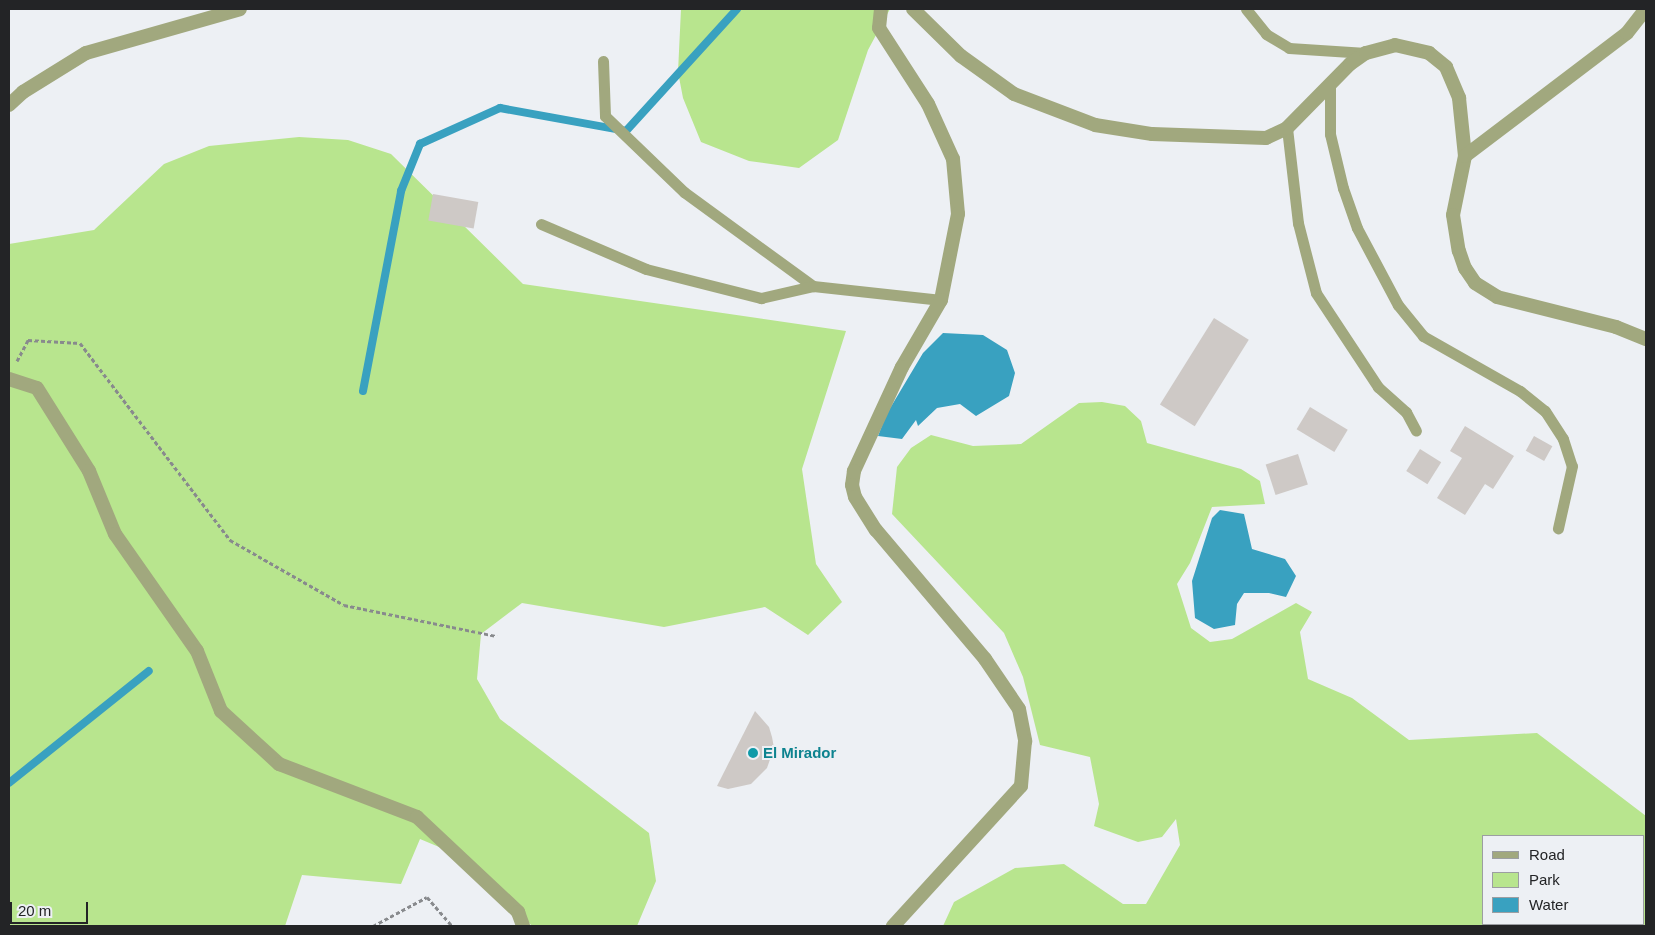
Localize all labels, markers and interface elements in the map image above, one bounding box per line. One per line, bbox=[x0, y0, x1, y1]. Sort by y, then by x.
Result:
place label: El Mirador bbox=[763, 744, 836, 762]
marker: El Mirador bbox=[747, 747, 759, 759]
legend bbox=[1482, 835, 1645, 925]
text: Road bbox=[1529, 846, 1565, 863]
text: Park bbox=[1529, 871, 1560, 888]
scale bar bbox=[12, 892, 90, 924]
text: Water bbox=[1529, 896, 1568, 913]
text: 20 m bbox=[18, 902, 51, 919]

